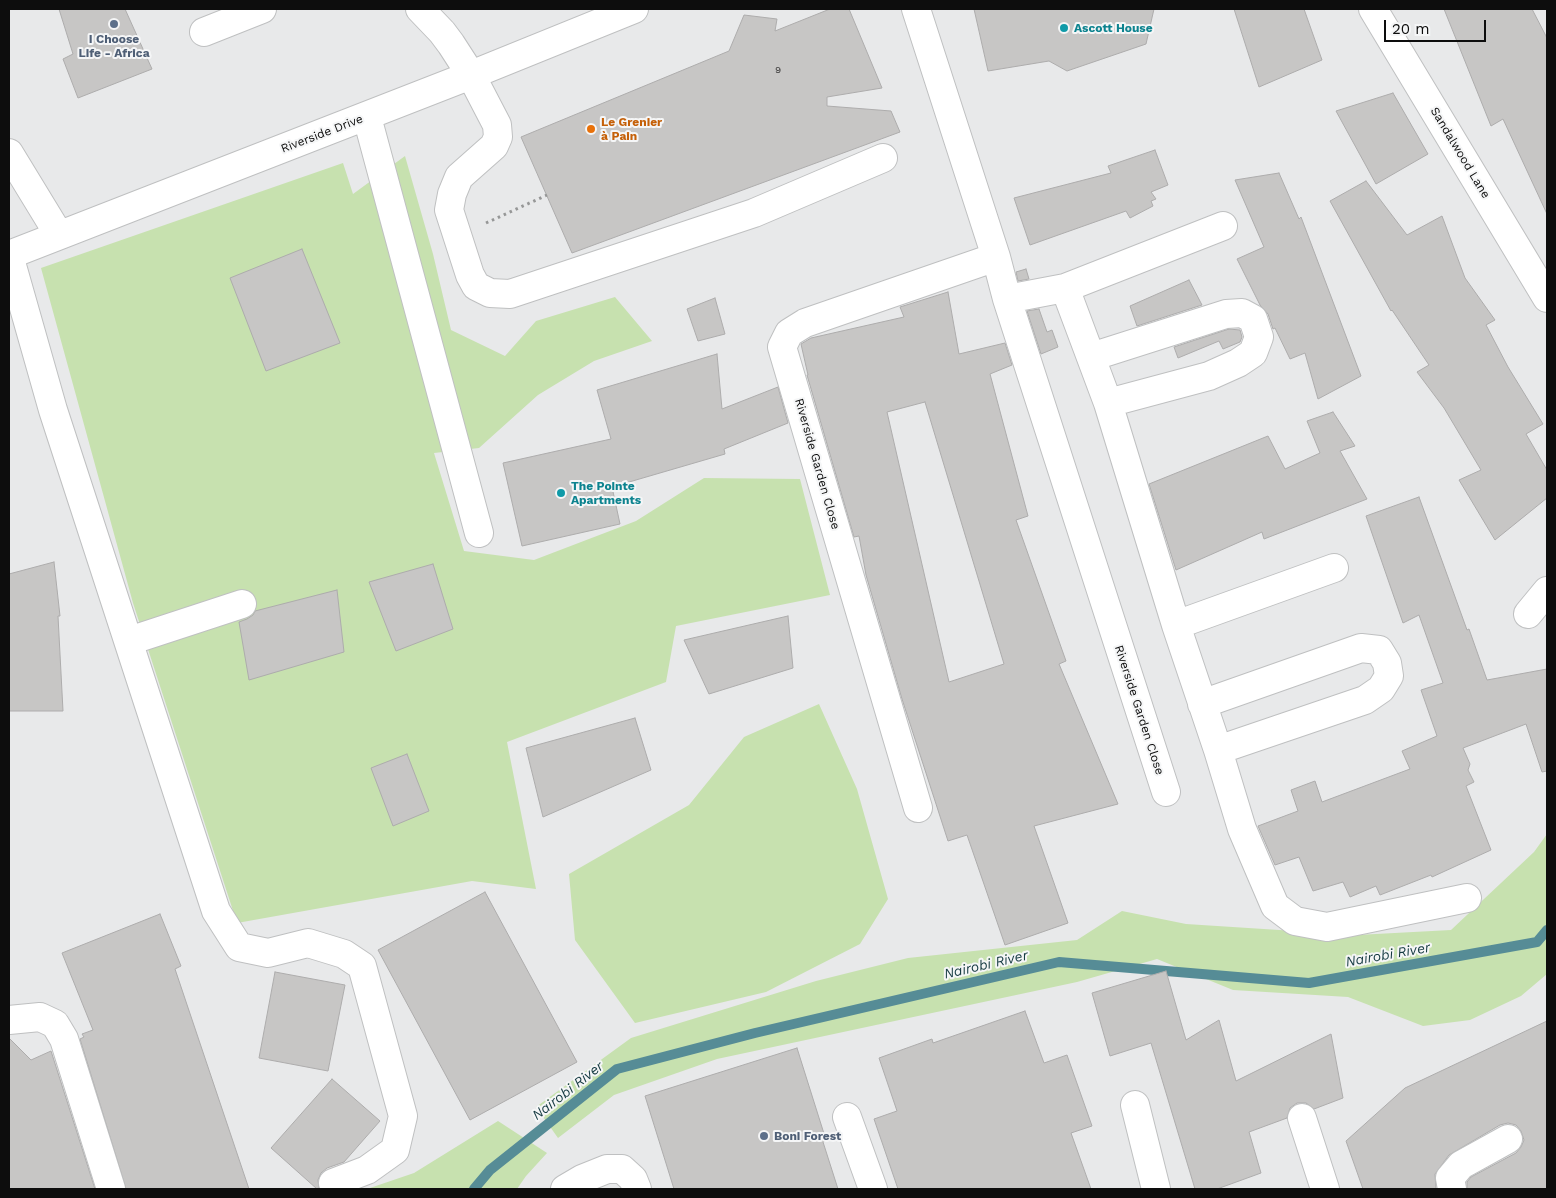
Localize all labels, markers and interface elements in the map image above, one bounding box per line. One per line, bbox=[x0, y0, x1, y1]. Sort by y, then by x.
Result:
scale bar bbox=[1386, 10, 1488, 42]
marker: I Choose Life - Africa bbox=[108, 18, 120, 30]
text: 20 m bbox=[1392, 20, 1430, 38]
place label: Ascott House bbox=[1074, 21, 1153, 35]
marker: Ascott House bbox=[1058, 22, 1070, 34]
place label: I Choose Life - Africa bbox=[78, 32, 150, 60]
house number: 9 bbox=[775, 64, 781, 76]
street label: Sandalwood Lane bbox=[1427, 105, 1493, 201]
street label: Riverside Drive bbox=[279, 112, 365, 156]
place label: Le Grenier à Pain bbox=[601, 115, 662, 143]
marker: Le Grenier à Pain bbox=[585, 123, 597, 135]
street label: Riverside Garden Close bbox=[791, 397, 843, 531]
place label: The Pointe Apartments bbox=[571, 479, 641, 507]
marker: The Pointe Apartments bbox=[555, 487, 567, 499]
street label: Riverside Garden Close bbox=[1111, 643, 1167, 777]
water label: Nairobi River bbox=[1344, 939, 1432, 971]
water label: Nairobi River bbox=[942, 947, 1030, 983]
water label: Nairobi River bbox=[529, 1058, 607, 1124]
place label: Boni Forest bbox=[774, 1129, 841, 1143]
marker: Boni Forest bbox=[758, 1130, 770, 1142]

